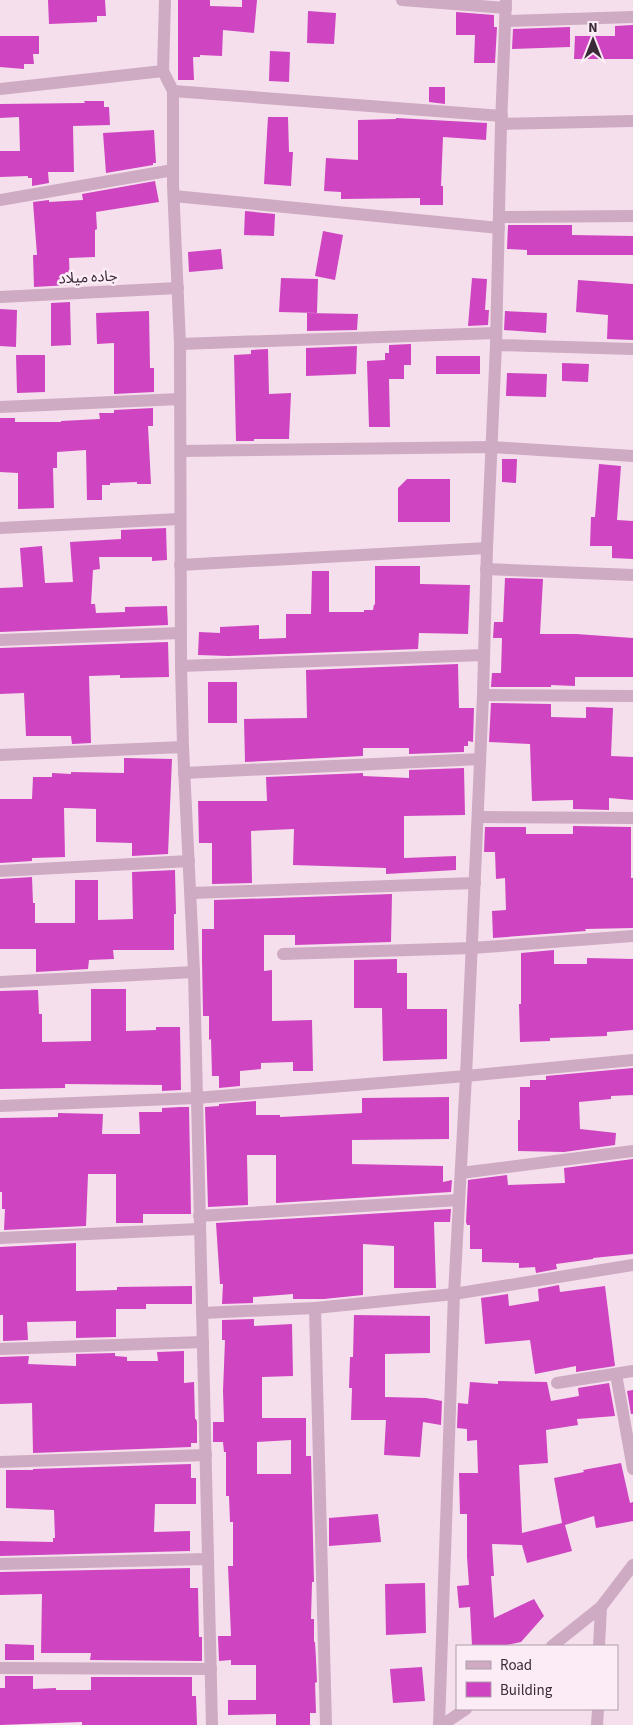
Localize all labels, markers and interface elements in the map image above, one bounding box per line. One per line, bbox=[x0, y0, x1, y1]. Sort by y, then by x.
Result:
north arrow bbox=[568, 15, 618, 65]
text: N bbox=[588, 18, 598, 38]
street label: جاده میلاد bbox=[58, 265, 118, 290]
legend bbox=[456, 1645, 618, 1710]
text: Road bbox=[500, 1655, 532, 1676]
text: Building bbox=[500, 1680, 553, 1701]

